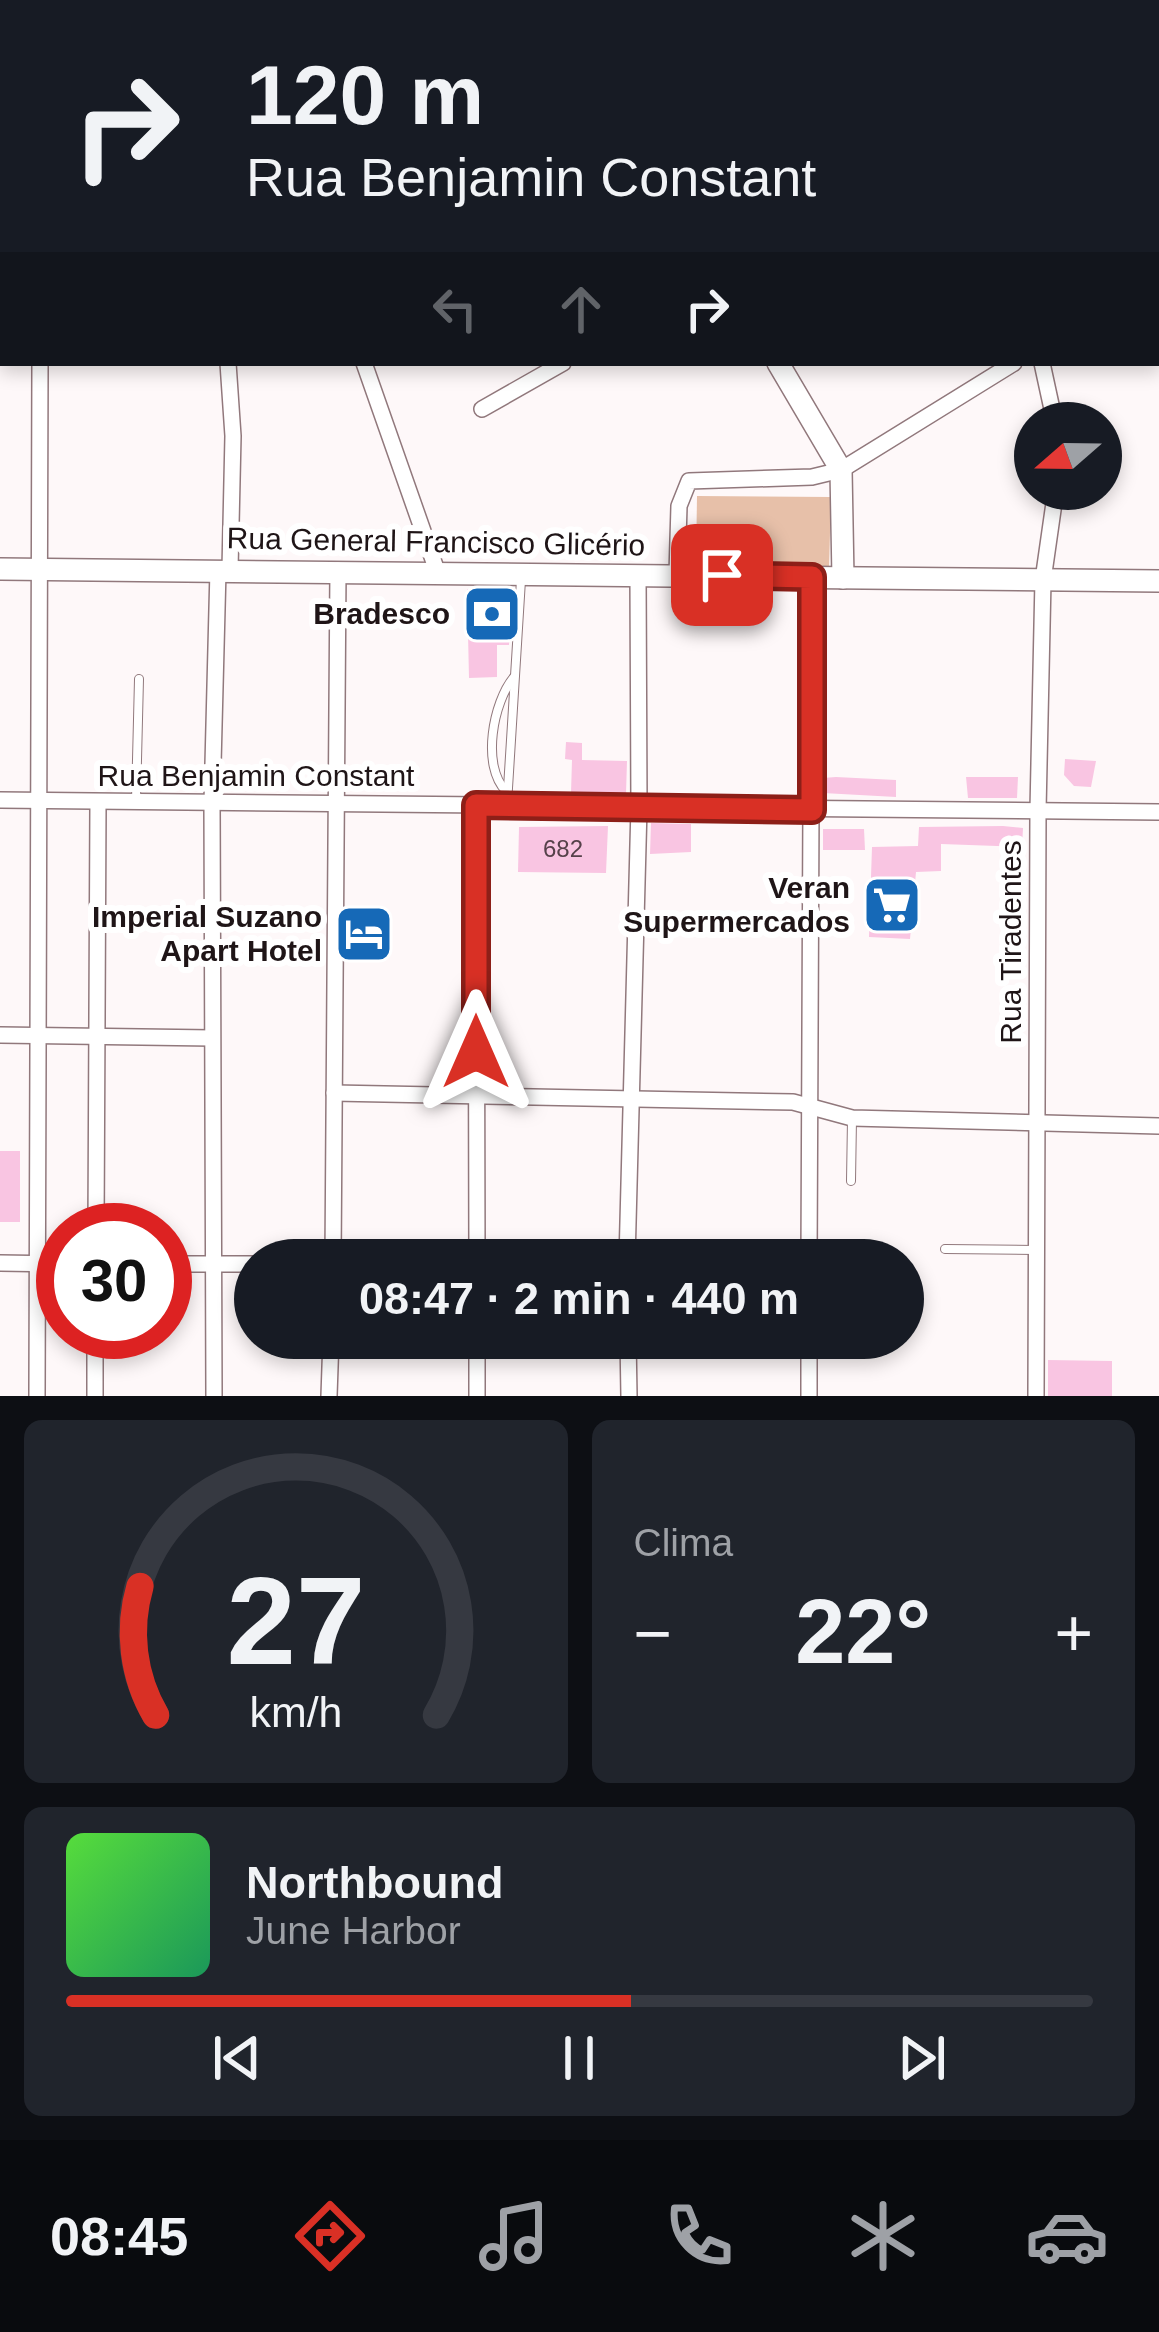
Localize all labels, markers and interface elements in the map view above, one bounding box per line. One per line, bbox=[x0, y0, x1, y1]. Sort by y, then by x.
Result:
icon: right bbox=[48, 48, 204, 204]
text: 120 m bbox=[246, 48, 484, 142]
text: Rua Benjamin Constant bbox=[246, 147, 816, 207]
icon: left bbox=[422, 276, 488, 342]
icon: ahead bbox=[548, 276, 614, 342]
icon: right bbox=[674, 276, 740, 342]
north arrow bbox=[1014, 402, 1122, 510]
map controls bbox=[1014, 402, 1122, 510]
street label: Rua General Francisco Glicério bbox=[227, 521, 646, 562]
pin bbox=[671, 524, 773, 626]
icon: arrive bbox=[689, 542, 755, 608]
bank icon: Bradesco bbox=[461, 583, 523, 645]
place label: Bradesco bbox=[313, 597, 450, 630]
street label: Rua Benjamin Constant bbox=[98, 759, 415, 792]
house number: 682 bbox=[543, 835, 583, 862]
street label: Rua Tiradentes bbox=[994, 840, 1027, 1044]
place label: Veran Supermercados bbox=[623, 871, 850, 938]
supermarket icon: Veran Supermercados bbox=[861, 874, 923, 936]
place label: Imperial Suzano Apart Hotel bbox=[92, 900, 322, 967]
hotel icon: Imperial Suzano Apart Hotel bbox=[333, 903, 395, 965]
position arrow bbox=[413, 989, 539, 1115]
speed limit sign: 30 bbox=[36, 1203, 192, 1359]
text: 08:47 · 2 min · 440 m bbox=[359, 1273, 799, 1324]
text: Clima bbox=[634, 1521, 733, 1564]
text: 27 bbox=[226, 1551, 365, 1690]
text: 22° bbox=[795, 1582, 931, 1682]
text: − bbox=[634, 1596, 672, 1670]
text: + bbox=[1054, 1596, 1093, 1670]
text: km/h bbox=[249, 1687, 342, 1735]
text: Northbound bbox=[246, 1857, 503, 1908]
text: June Harbor bbox=[246, 1909, 461, 1952]
icon: previous bbox=[204, 2025, 270, 2091]
icon: pause bbox=[546, 2025, 612, 2091]
icon: next bbox=[889, 2025, 955, 2091]
icon: directions bbox=[288, 2194, 372, 2278]
icon: music bbox=[472, 2194, 556, 2278]
icon: phone bbox=[657, 2194, 741, 2278]
icon: climate bbox=[841, 2194, 925, 2278]
icon: car bbox=[1025, 2194, 1109, 2278]
text: 08:45 bbox=[50, 2206, 188, 2266]

